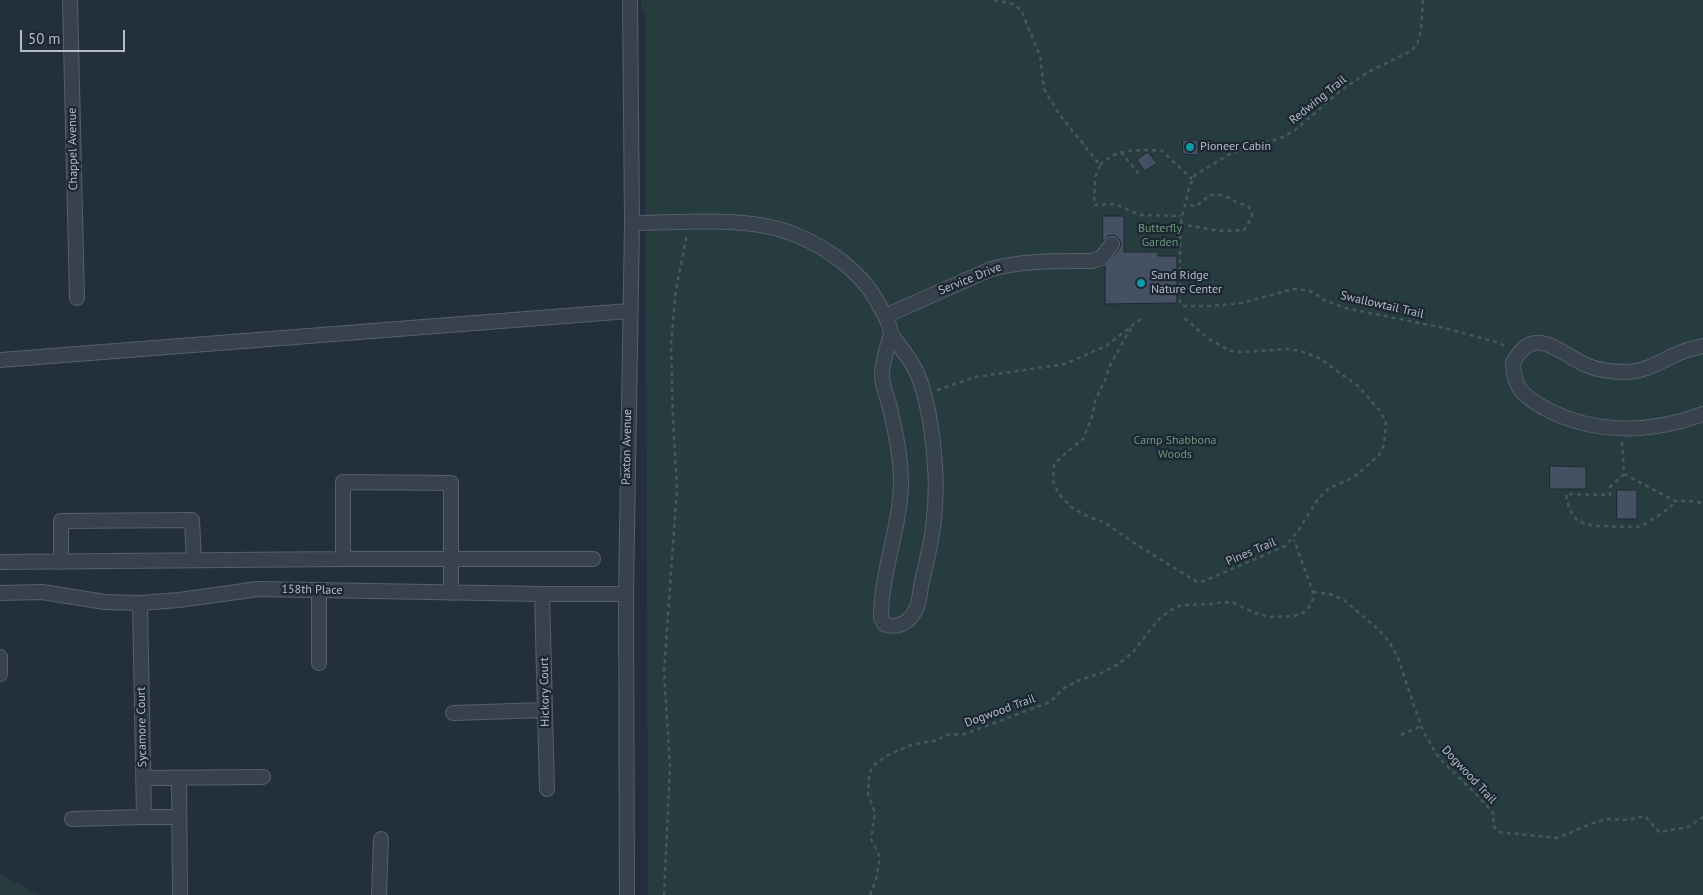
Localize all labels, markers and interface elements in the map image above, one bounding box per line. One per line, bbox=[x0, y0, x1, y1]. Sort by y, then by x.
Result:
scale bar bbox=[22, 20, 128, 52]
text: 50 m bbox=[28, 29, 61, 48]
street label: Redwing Trail bbox=[1286, 73, 1350, 127]
street label: Chappel Avenue bbox=[65, 108, 81, 190]
place label: Pioneer Cabin bbox=[1200, 140, 1271, 154]
marker: Pioneer Cabin bbox=[1184, 141, 1196, 153]
park label: Butterfly Garden bbox=[1138, 222, 1182, 250]
street label: Service Drive bbox=[936, 260, 1004, 298]
place label: Sand Ridge Nature Center bbox=[1151, 269, 1222, 297]
marker: Sand Ridge Nature Center bbox=[1135, 277, 1147, 289]
street label: Swallowtail Trail bbox=[1339, 288, 1425, 322]
street label: Paxton Avenue bbox=[619, 409, 635, 485]
park label: Camp Shabbona Woods bbox=[1134, 434, 1216, 462]
street label: Pines Trail bbox=[1224, 535, 1278, 569]
street label: 158th Place bbox=[281, 582, 343, 598]
street label: Hickory Court bbox=[537, 657, 553, 727]
street label: Sycamore Court bbox=[134, 687, 150, 767]
street label: Dogwood Trail bbox=[963, 692, 1037, 730]
street label: Dogwood Trail bbox=[1438, 743, 1500, 807]

